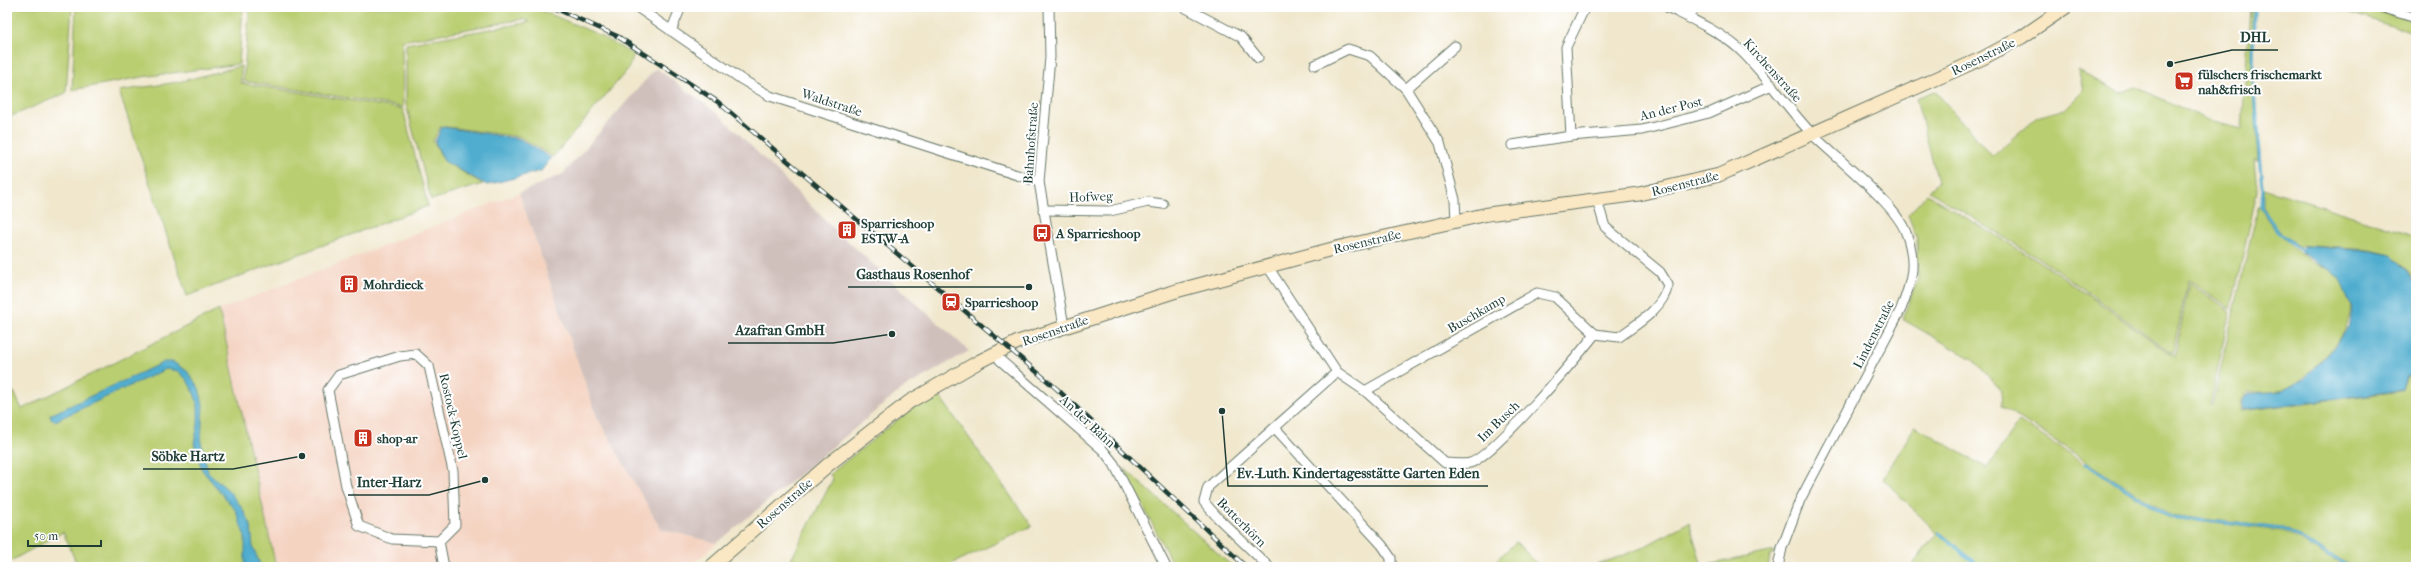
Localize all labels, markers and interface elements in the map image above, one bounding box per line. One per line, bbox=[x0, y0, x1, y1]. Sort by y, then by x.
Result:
callout: DHL bbox=[2232, 24, 2278, 50]
text: DHL bbox=[2240, 29, 2271, 46]
street label: Rosenstraße bbox=[1949, 34, 2018, 78]
street label: Kirchenstraße bbox=[1740, 36, 1805, 106]
place label: fülschers frischemarkt nah&frisch bbox=[2197, 67, 2322, 97]
supermarket icon: fülschers frischemarkt nah&frisch bbox=[2173, 70, 2195, 92]
street label: Waldstraße bbox=[799, 85, 865, 120]
street label: An der Post bbox=[1637, 93, 1704, 124]
street label: Bahnhofstraße bbox=[1020, 101, 1041, 184]
street label: Rosenstraße bbox=[1650, 168, 1721, 199]
street label: Hofweg bbox=[1069, 188, 1114, 205]
place label: Sparrieshoop ESTW-A bbox=[861, 216, 934, 246]
building icon: Sparrieshoop ESTW-A bbox=[836, 219, 858, 241]
bus stop icon: A Sparrieshoop bbox=[1031, 222, 1053, 244]
place label: A Sparrieshoop bbox=[1055, 226, 1140, 242]
street label: Rosenstraße bbox=[1332, 226, 1403, 257]
callout: Gasthaus Rosenhof bbox=[848, 261, 977, 287]
text: Gasthaus Rosenhof bbox=[856, 266, 973, 283]
building icon: Mohrdieck bbox=[338, 273, 360, 295]
place label: Mohrdieck bbox=[362, 277, 425, 292]
station icon: Sparrieshoop bbox=[940, 291, 962, 313]
street label: Buschkamp bbox=[1445, 291, 1508, 336]
place label: Sparrieshoop bbox=[965, 295, 1038, 311]
street label: Lindenstraße bbox=[1850, 297, 1897, 371]
street label: Rosenstraße bbox=[1020, 312, 1091, 349]
callout: Azafran GmbH bbox=[728, 317, 833, 343]
text: Azafran GmbH bbox=[734, 322, 825, 339]
street label: Rostock-Koppel bbox=[436, 372, 471, 461]
street label: An der Bahn bbox=[1056, 391, 1119, 451]
street label: Im Busch bbox=[1474, 397, 1523, 445]
building icon: shop-ar bbox=[352, 427, 374, 449]
place label: shop-ar bbox=[377, 431, 418, 447]
callout: Söbke Hartz bbox=[143, 443, 233, 469]
text: Söbke Hartz bbox=[151, 448, 225, 465]
callout: Ev.-Luth. Kindertagesstätte Garten Eden bbox=[1228, 460, 1488, 486]
text: Ev.-Luth. Kindertagesstätte Garten Eden bbox=[1236, 465, 1480, 482]
callout: Inter-Harz bbox=[348, 469, 429, 495]
text: Inter-Harz bbox=[357, 474, 422, 491]
street label: Rosenstraße bbox=[753, 475, 816, 532]
street label: Botterhörn bbox=[1214, 495, 1270, 550]
scale bar bbox=[28, 522, 101, 548]
text: 50 m bbox=[34, 529, 58, 543]

